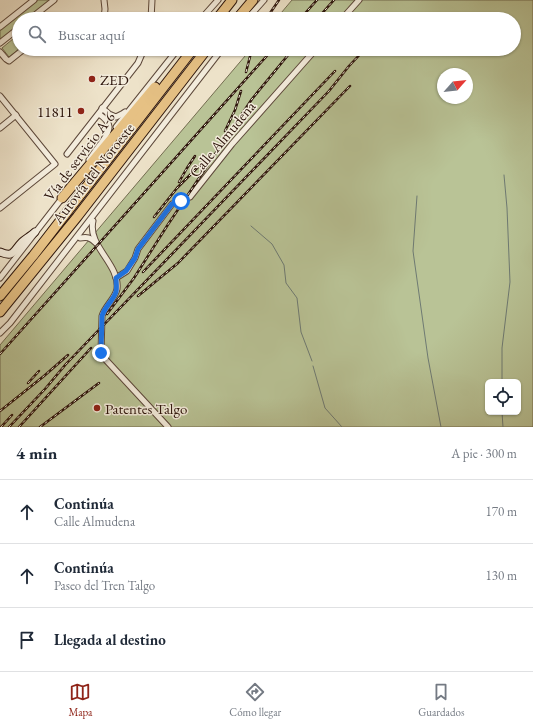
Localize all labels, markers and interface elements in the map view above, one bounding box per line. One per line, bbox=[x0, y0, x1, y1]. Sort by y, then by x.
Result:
search box bbox=[12, 12, 521, 56]
icon: search bbox=[26, 23, 48, 45]
text: Buscar aquí bbox=[58, 25, 125, 44]
north arrow bbox=[437, 68, 473, 104]
place label: ZED bbox=[100, 70, 129, 89]
marker: ZED bbox=[87, 74, 97, 84]
street label: Calle Almudena bbox=[185, 97, 259, 181]
place label: 11811 bbox=[37, 102, 73, 121]
marker: 11811 bbox=[76, 106, 86, 116]
street label: Vía de servicio A-6 bbox=[39, 108, 119, 204]
street label: Autovía del Noroeste bbox=[47, 119, 138, 228]
route start bbox=[172, 192, 190, 210]
route end bbox=[92, 344, 110, 362]
map controls bbox=[485, 379, 521, 415]
button: locate bbox=[485, 379, 521, 415]
place label: Patentes Talgo bbox=[105, 399, 187, 418]
marker: Patentes Talgo bbox=[92, 403, 102, 413]
text: 4 min bbox=[16, 442, 57, 464]
text: A pie · 300 m bbox=[451, 445, 517, 462]
text: Continúa bbox=[54, 494, 114, 513]
icon: ahead bbox=[16, 501, 38, 523]
text: 170 m bbox=[486, 503, 517, 520]
text: Calle Almudena bbox=[54, 513, 135, 530]
text: Continúa bbox=[54, 558, 114, 577]
icon: ahead bbox=[16, 565, 38, 587]
text: 130 m bbox=[486, 567, 517, 584]
text: Paseo del Tren Talgo bbox=[54, 577, 155, 594]
icon: arrive bbox=[16, 629, 38, 651]
text: Llegada al destino bbox=[54, 630, 166, 649]
tab: Mapa bbox=[68, 681, 92, 719]
tab: Cómo llegar bbox=[229, 681, 281, 719]
tab: Guardados bbox=[418, 681, 465, 719]

